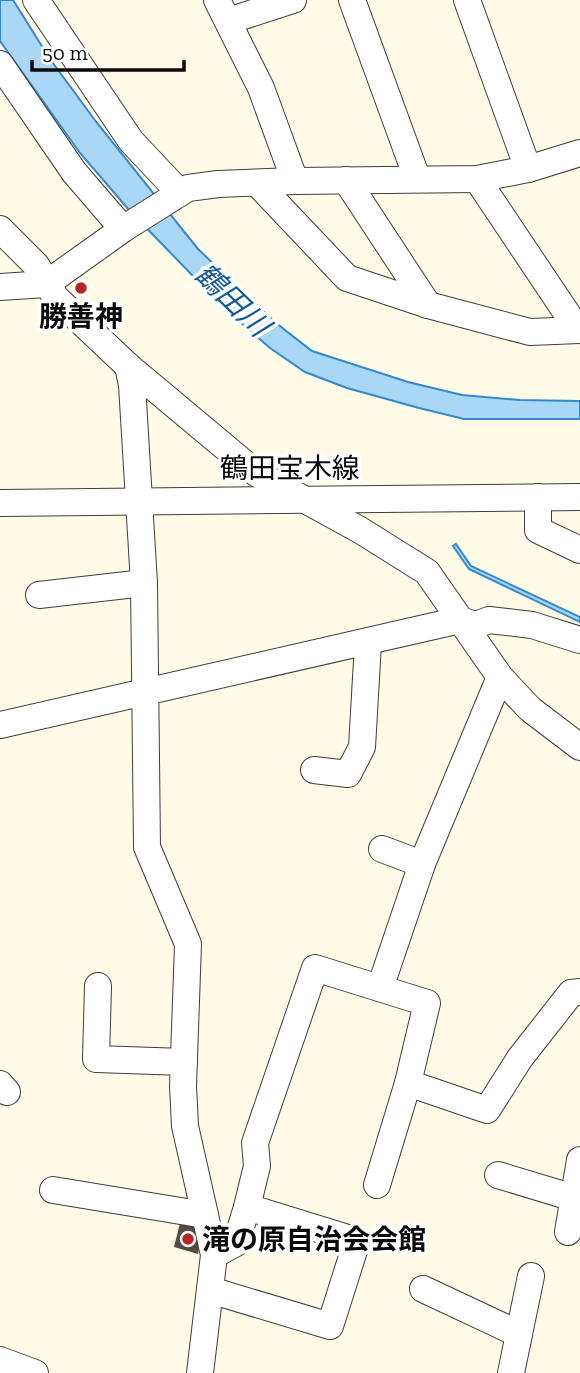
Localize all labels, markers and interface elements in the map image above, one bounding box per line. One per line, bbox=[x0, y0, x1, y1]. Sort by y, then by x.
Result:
scale bar bbox=[32, 28, 184, 72]
text: 50 m bbox=[42, 40, 88, 65]
water label: 鶴田川 bbox=[187, 256, 279, 346]
marker: 勝善神 bbox=[73, 280, 89, 296]
place label: 勝善神 bbox=[39, 300, 123, 333]
street label: 鶴田宝木線 bbox=[220, 452, 360, 485]
place label: 滝の原自治会会館 bbox=[202, 1223, 426, 1256]
marker: 滝の原自治会会館 bbox=[180, 1231, 196, 1247]

